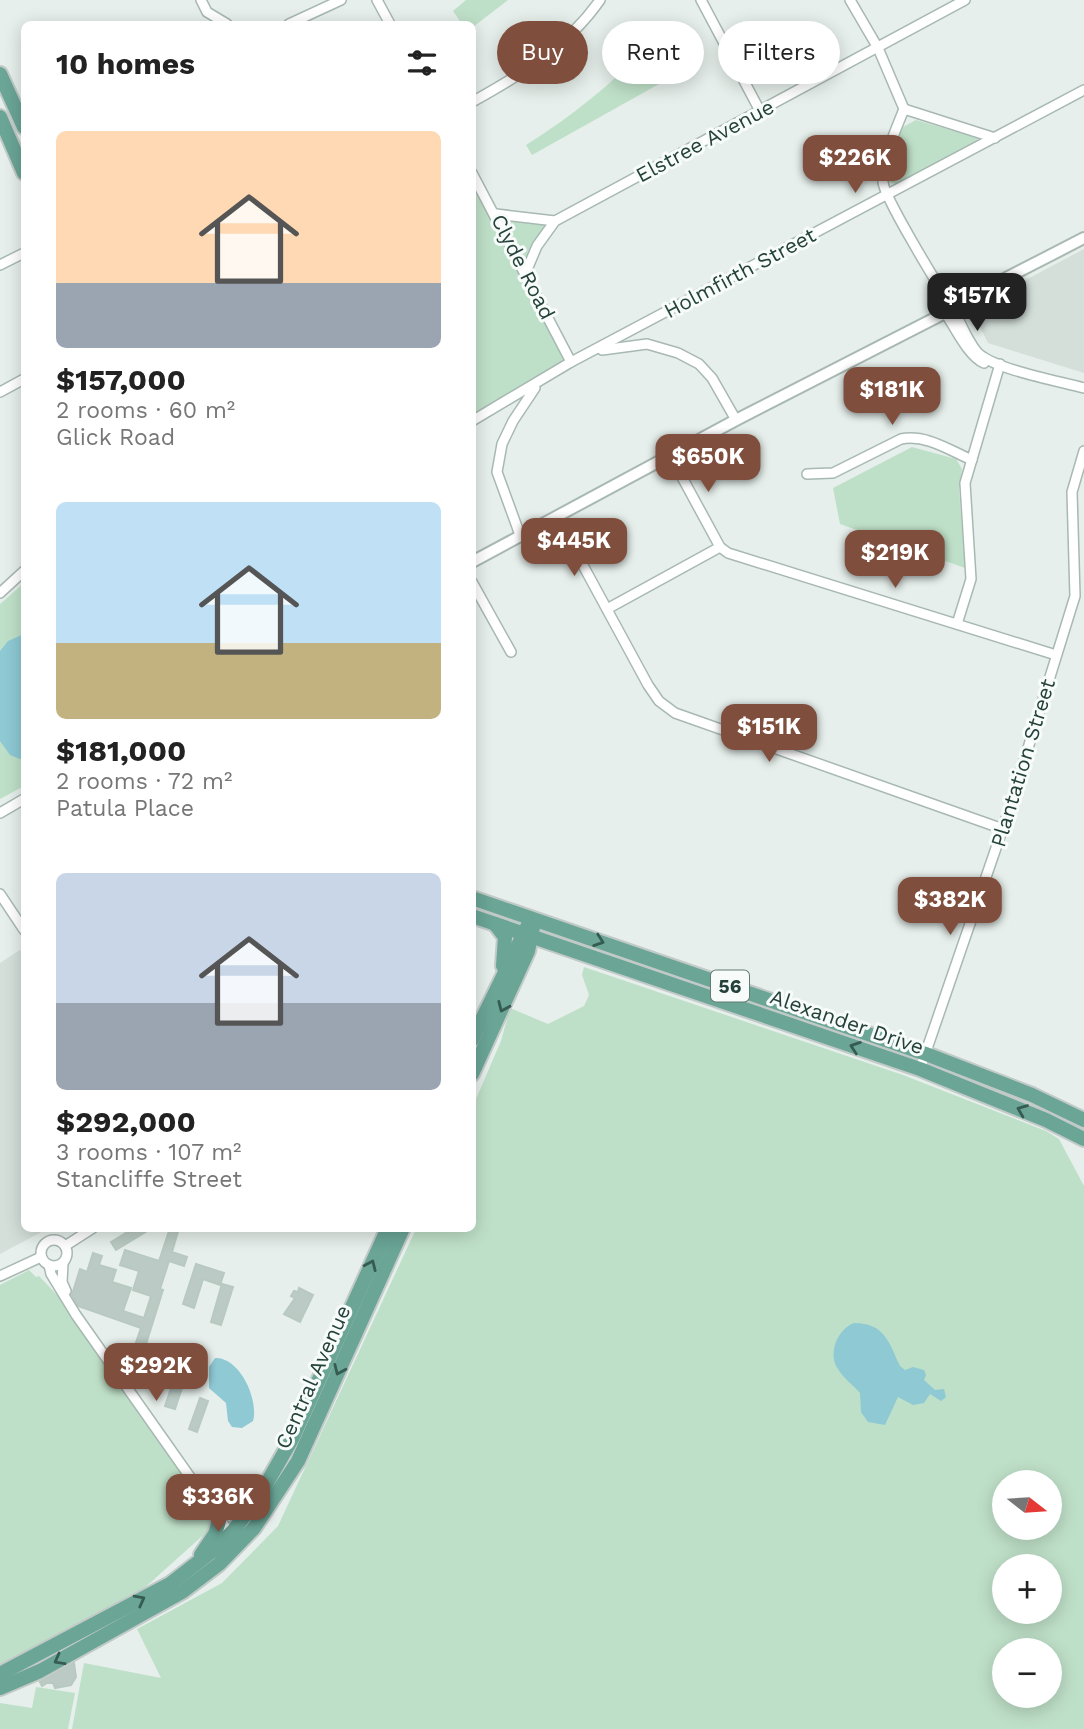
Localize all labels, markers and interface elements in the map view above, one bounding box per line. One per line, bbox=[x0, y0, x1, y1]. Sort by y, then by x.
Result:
chip: Buy bbox=[497, 21, 588, 84]
chip: Rent bbox=[602, 21, 704, 84]
chip: Filters bbox=[718, 21, 840, 84]
icon: filters bbox=[403, 44, 441, 82]
text: 10 homes bbox=[56, 46, 195, 81]
street label: Elstree Avenue bbox=[631, 94, 778, 187]
pin: $226K bbox=[806, 136, 904, 195]
text: $226K bbox=[819, 144, 891, 171]
icon: home bbox=[186, 176, 312, 302]
street label: Clyde Road bbox=[486, 210, 561, 324]
street label: Holmfirth Street bbox=[660, 222, 820, 323]
pin: $157K bbox=[928, 274, 1026, 333]
text: $157K bbox=[943, 282, 1011, 309]
text: $157,000 bbox=[56, 362, 186, 397]
pin: $181K bbox=[843, 368, 941, 427]
text: $181K bbox=[860, 376, 924, 403]
text: 2 rooms · 60 m² bbox=[56, 397, 235, 424]
text: Glick Road bbox=[56, 424, 175, 451]
pin: $650K bbox=[659, 434, 757, 494]
text: $650K bbox=[671, 443, 745, 470]
pin: $445K bbox=[525, 518, 623, 578]
text: $445K bbox=[537, 527, 611, 554]
pin: $219K bbox=[846, 530, 944, 590]
text: $219K bbox=[861, 539, 929, 566]
icon: home bbox=[186, 547, 312, 673]
street label: Plantation Street bbox=[985, 676, 1060, 850]
pin: $151K bbox=[720, 704, 818, 764]
text: $151K bbox=[737, 713, 801, 740]
text: $181,000 bbox=[56, 733, 186, 768]
text: 2 rooms · 72 m² bbox=[56, 768, 232, 795]
text: Patula Place bbox=[56, 795, 194, 822]
pin: $382K bbox=[901, 878, 999, 937]
text: $382K bbox=[914, 886, 986, 913]
icon: home bbox=[186, 918, 312, 1044]
one-way arrow bbox=[592, 933, 604, 947]
road number: 56 bbox=[711, 970, 749, 1002]
street label: Alexander Drive bbox=[767, 984, 927, 1059]
one-way arrow bbox=[497, 1000, 511, 1012]
one-way arrow bbox=[850, 1041, 862, 1055]
text: $292,000 bbox=[56, 1104, 196, 1139]
one-way arrow bbox=[1017, 1104, 1030, 1118]
text: 3 rooms · 107 m² bbox=[56, 1139, 242, 1166]
text: Stancliffe Street bbox=[56, 1166, 242, 1193]
one-way arrow bbox=[363, 1260, 377, 1272]
street label: Central Avenue bbox=[270, 1301, 355, 1453]
pin: $292K bbox=[107, 1344, 205, 1403]
text: $292K bbox=[120, 1352, 192, 1379]
one-way arrow bbox=[333, 1363, 347, 1375]
north arrow bbox=[992, 1470, 1062, 1540]
map controls bbox=[992, 1470, 1062, 1708]
pin: $336K bbox=[169, 1474, 267, 1534]
text: $336K bbox=[182, 1483, 254, 1510]
button: + bbox=[992, 1554, 1062, 1624]
one-way arrow bbox=[133, 1595, 145, 1608]
button: − bbox=[992, 1638, 1062, 1708]
one-way arrow bbox=[53, 1652, 66, 1665]

